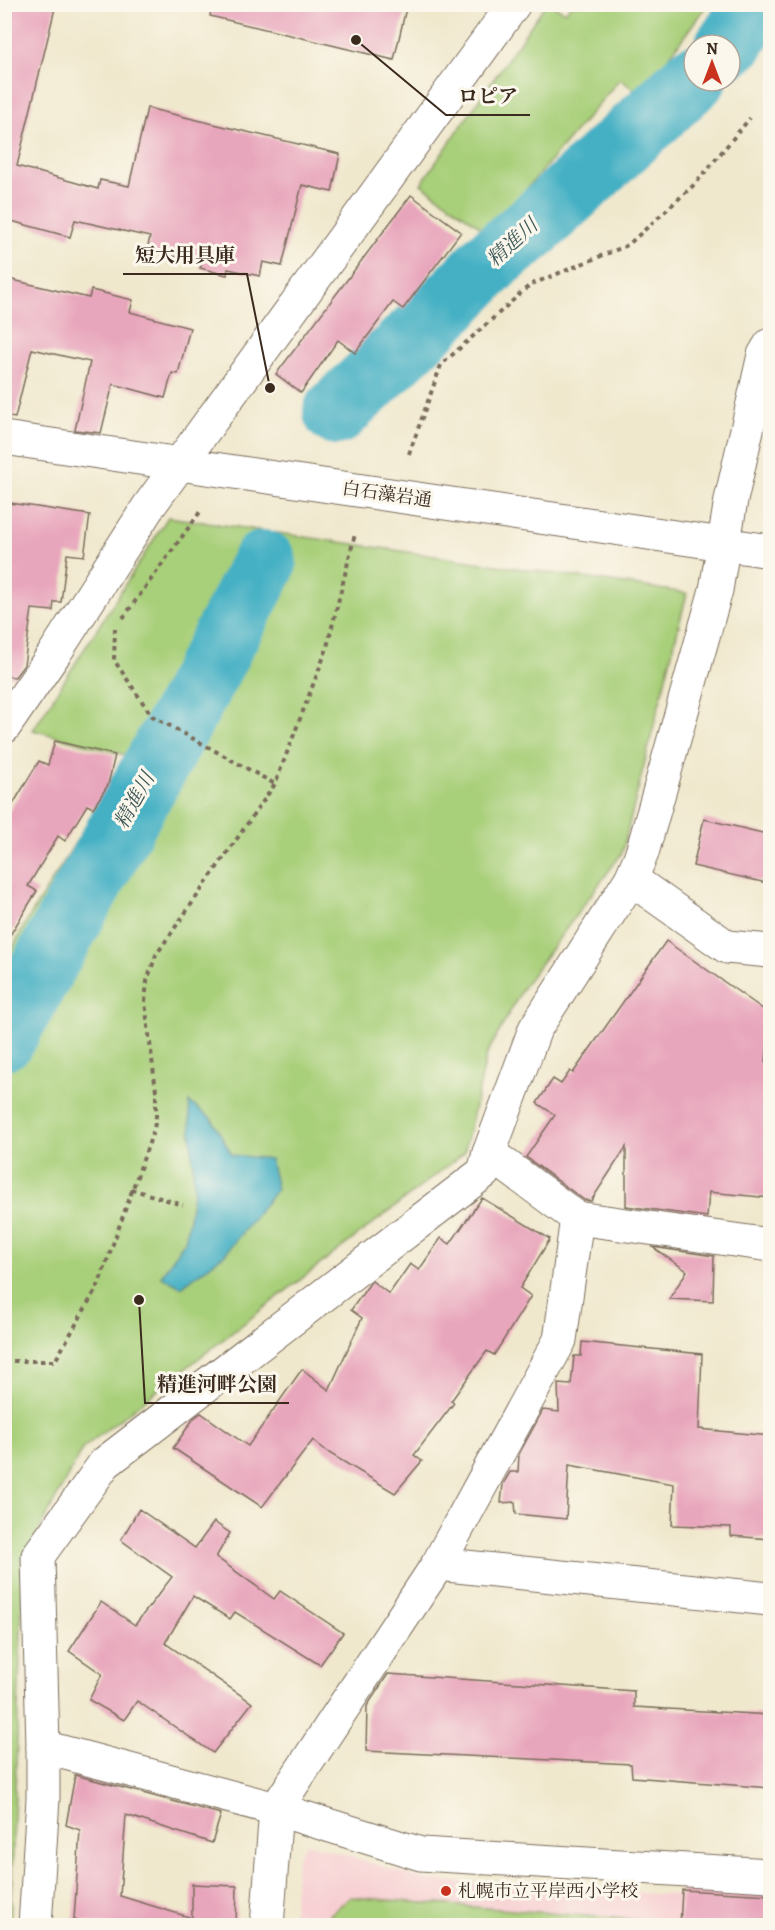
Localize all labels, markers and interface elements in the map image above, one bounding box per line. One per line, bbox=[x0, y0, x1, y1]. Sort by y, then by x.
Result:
north arrow bbox=[682, 33, 742, 93]
text: N bbox=[706, 38, 718, 60]
callout: ロピア bbox=[446, 77, 530, 115]
text: ロピア bbox=[458, 83, 518, 110]
water label: 精進川 bbox=[481, 211, 545, 272]
callout: 短大用具庫 bbox=[123, 236, 247, 274]
text: 短大用具庫 bbox=[135, 242, 235, 269]
street label: 白石藻岩通 bbox=[341, 476, 433, 512]
water label: 精進川 bbox=[108, 766, 162, 833]
callout: 精進河畔公園 bbox=[145, 1365, 289, 1403]
text: 精進河畔公園 bbox=[157, 1371, 277, 1398]
place label: 札幌市立平岸西小学校 bbox=[458, 1879, 638, 1903]
marker: 札幌市立平岸西小学校 bbox=[439, 1884, 453, 1898]

